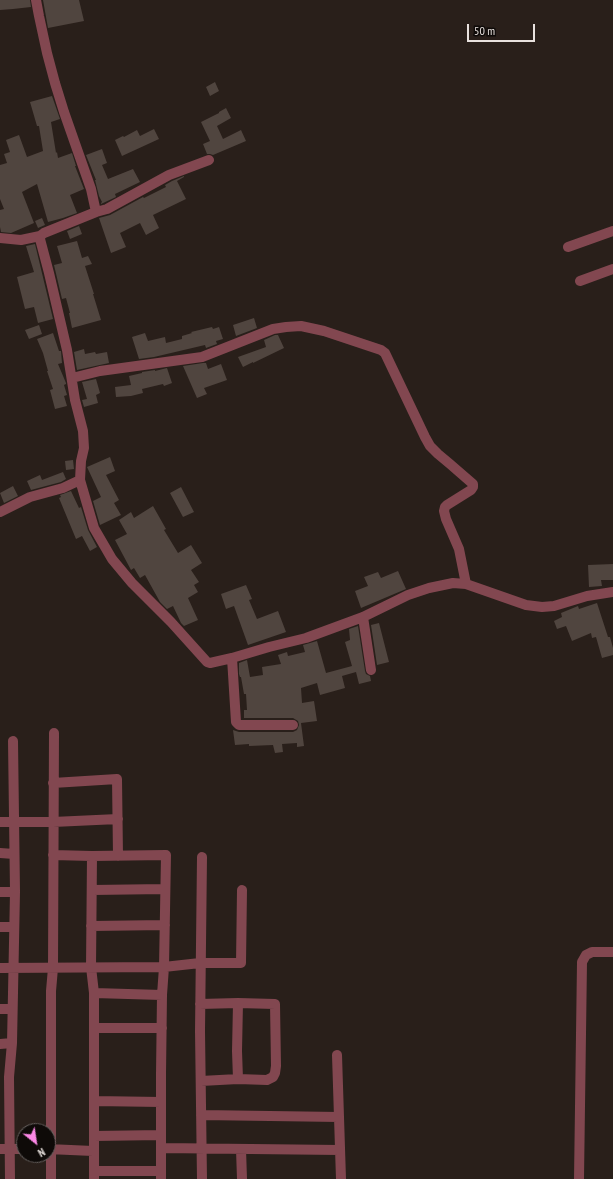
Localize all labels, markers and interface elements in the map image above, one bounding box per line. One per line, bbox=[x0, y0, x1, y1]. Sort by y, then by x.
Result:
scale bar bbox=[469, 16, 537, 42]
text: 50 m bbox=[474, 23, 495, 38]
north arrow bbox=[16, 1123, 56, 1163]
text: N bbox=[35, 1145, 48, 1160]

